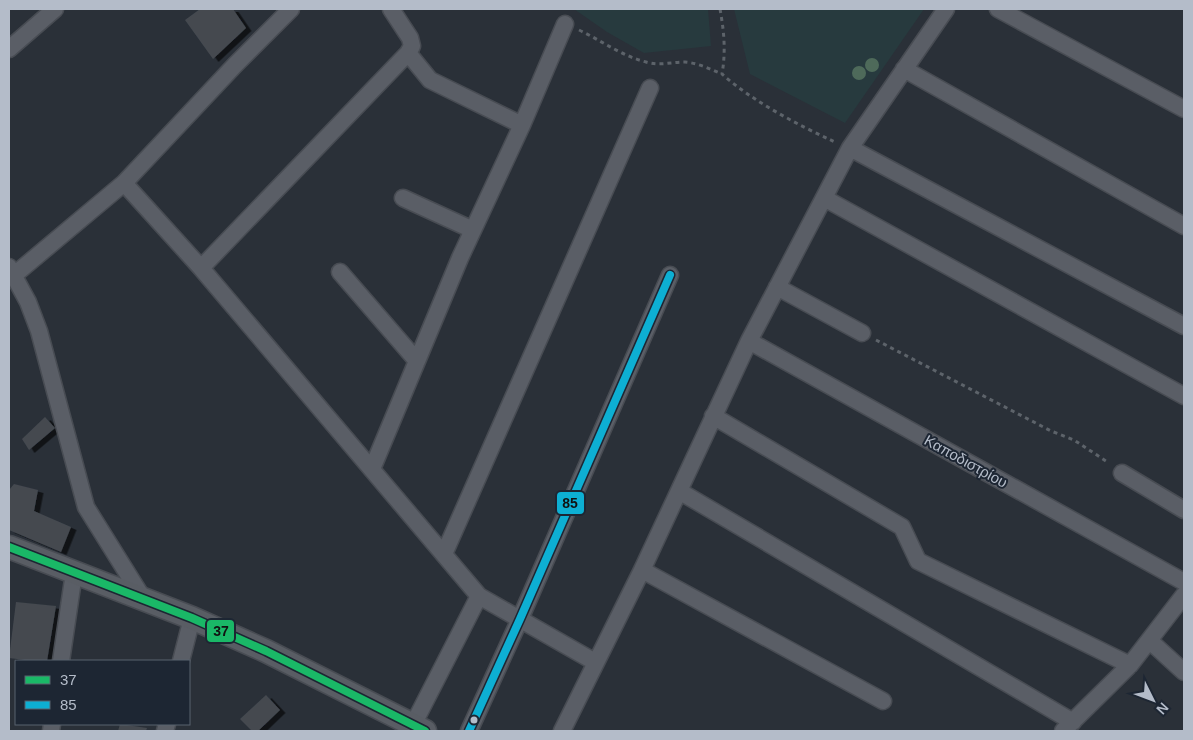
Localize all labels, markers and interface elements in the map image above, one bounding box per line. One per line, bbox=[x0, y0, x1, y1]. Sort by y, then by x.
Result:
street label: Καποδιστρίου bbox=[922, 431, 1010, 491]
line badge: 85 bbox=[556, 491, 585, 515]
text: 85 bbox=[562, 495, 578, 511]
line badge: 37 bbox=[206, 619, 235, 643]
text: 37 bbox=[213, 623, 229, 639]
legend bbox=[15, 660, 190, 725]
text: 37 bbox=[60, 671, 77, 688]
north arrow bbox=[1128, 675, 1178, 725]
text: 85 bbox=[60, 696, 77, 713]
text: N bbox=[1153, 700, 1172, 718]
unlabelled marker bbox=[469, 715, 479, 725]

